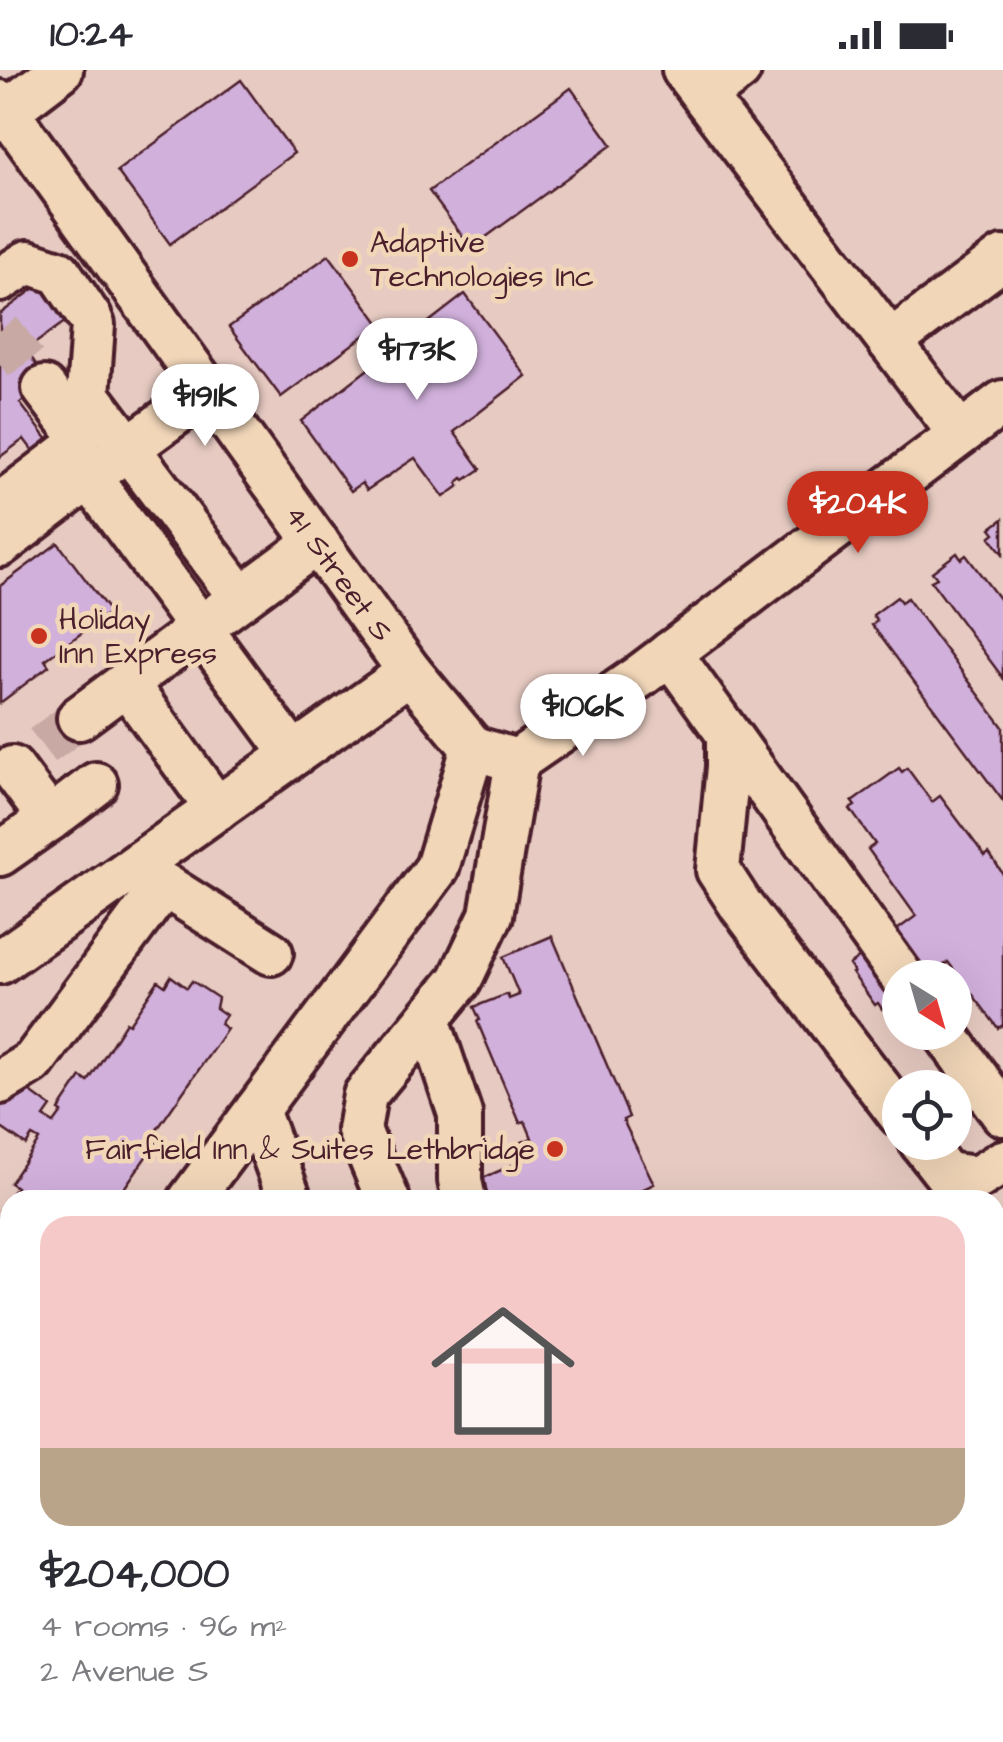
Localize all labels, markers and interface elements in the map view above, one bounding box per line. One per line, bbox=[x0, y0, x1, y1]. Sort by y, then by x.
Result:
text: 10:24 bbox=[50, 9, 133, 61]
place label: Adaptive Technologies Inc bbox=[370, 222, 594, 299]
marker: Adaptive Technologies Inc bbox=[339, 248, 361, 270]
pin: $173K bbox=[347, 318, 487, 403]
text: $173K bbox=[378, 328, 456, 373]
pin: $191K bbox=[135, 364, 275, 449]
text: $191K bbox=[173, 374, 237, 419]
pin: $204K bbox=[788, 471, 928, 556]
text: $204K bbox=[809, 481, 907, 526]
street label: 41 Street S bbox=[274, 496, 402, 651]
place label: Holiday Inn Express bbox=[59, 599, 217, 675]
marker: Holiday Inn Express bbox=[28, 625, 50, 647]
pin: $106K bbox=[513, 674, 653, 759]
text: $106K bbox=[542, 684, 624, 729]
north arrow bbox=[882, 960, 972, 1050]
map controls bbox=[882, 960, 972, 1160]
button: locate bbox=[882, 1070, 972, 1160]
place label: Fairfield Inn & Suites Lethbridge bbox=[85, 1129, 535, 1172]
marker: Fairfield Inn & Suites Lethbridge bbox=[544, 1138, 566, 1160]
icon: home bbox=[413, 1281, 593, 1461]
text: $204,000 bbox=[40, 1546, 229, 1604]
text: 4 rooms · 96 m² bbox=[40, 1604, 287, 1649]
text: 2 Avenue S bbox=[40, 1649, 208, 1694]

